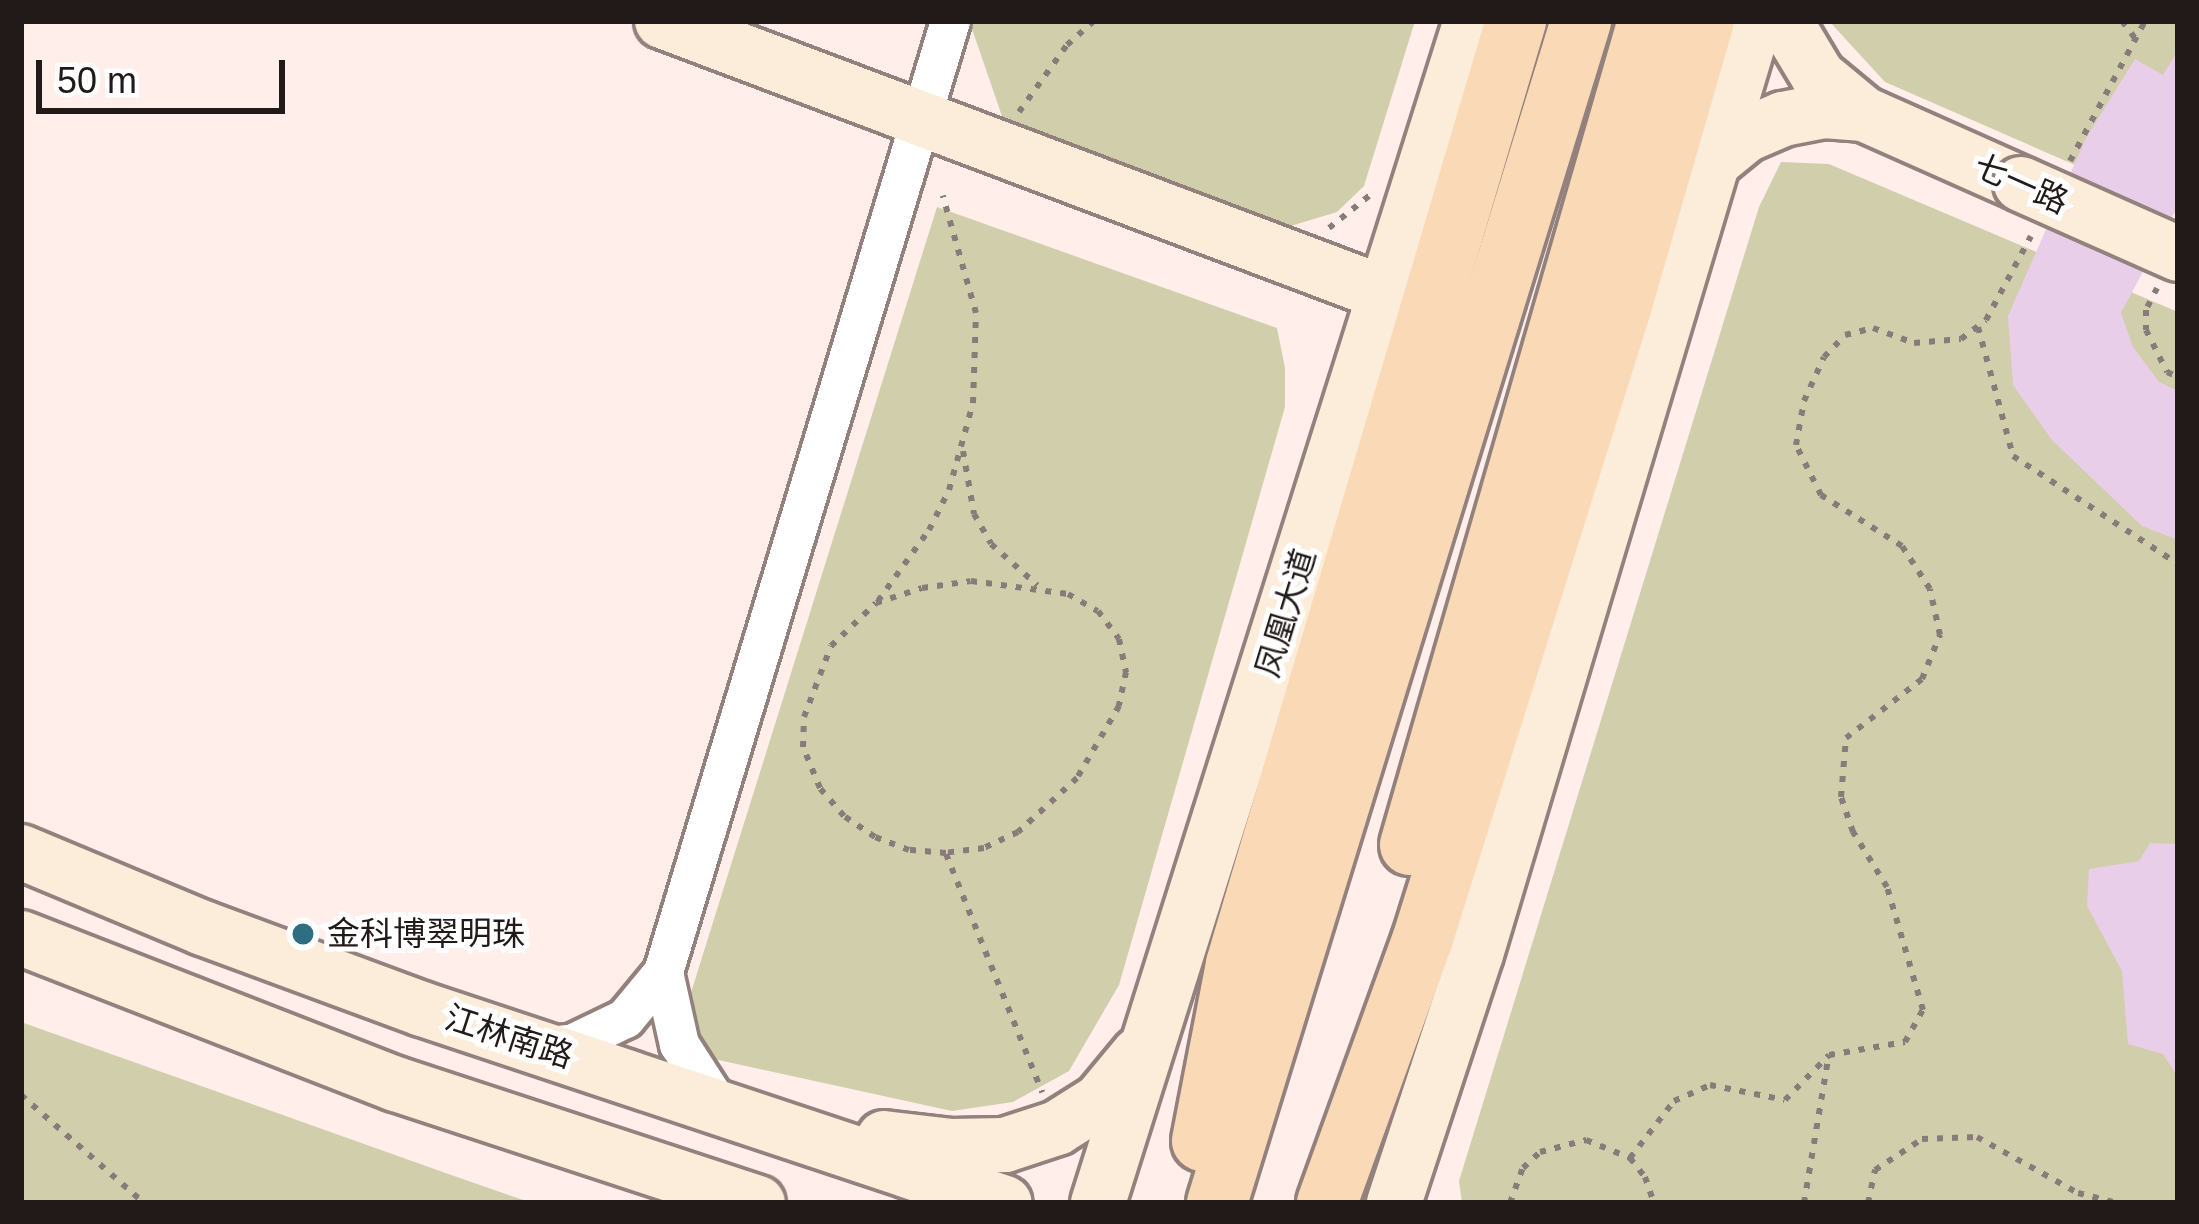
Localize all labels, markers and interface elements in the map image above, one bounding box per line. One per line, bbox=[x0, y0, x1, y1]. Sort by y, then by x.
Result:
scale bar bbox=[42, 36, 291, 110]
text: 50 m bbox=[57, 60, 137, 101]
street label: 七一路 bbox=[1968, 146, 2074, 222]
street label: 凤凰大道 bbox=[1248, 544, 1324, 682]
place label: 金科博翠明珠 bbox=[327, 914, 525, 954]
marker: 金科博翠明珠 bbox=[290, 921, 316, 947]
street label: 江林南路 bbox=[440, 998, 578, 1076]

